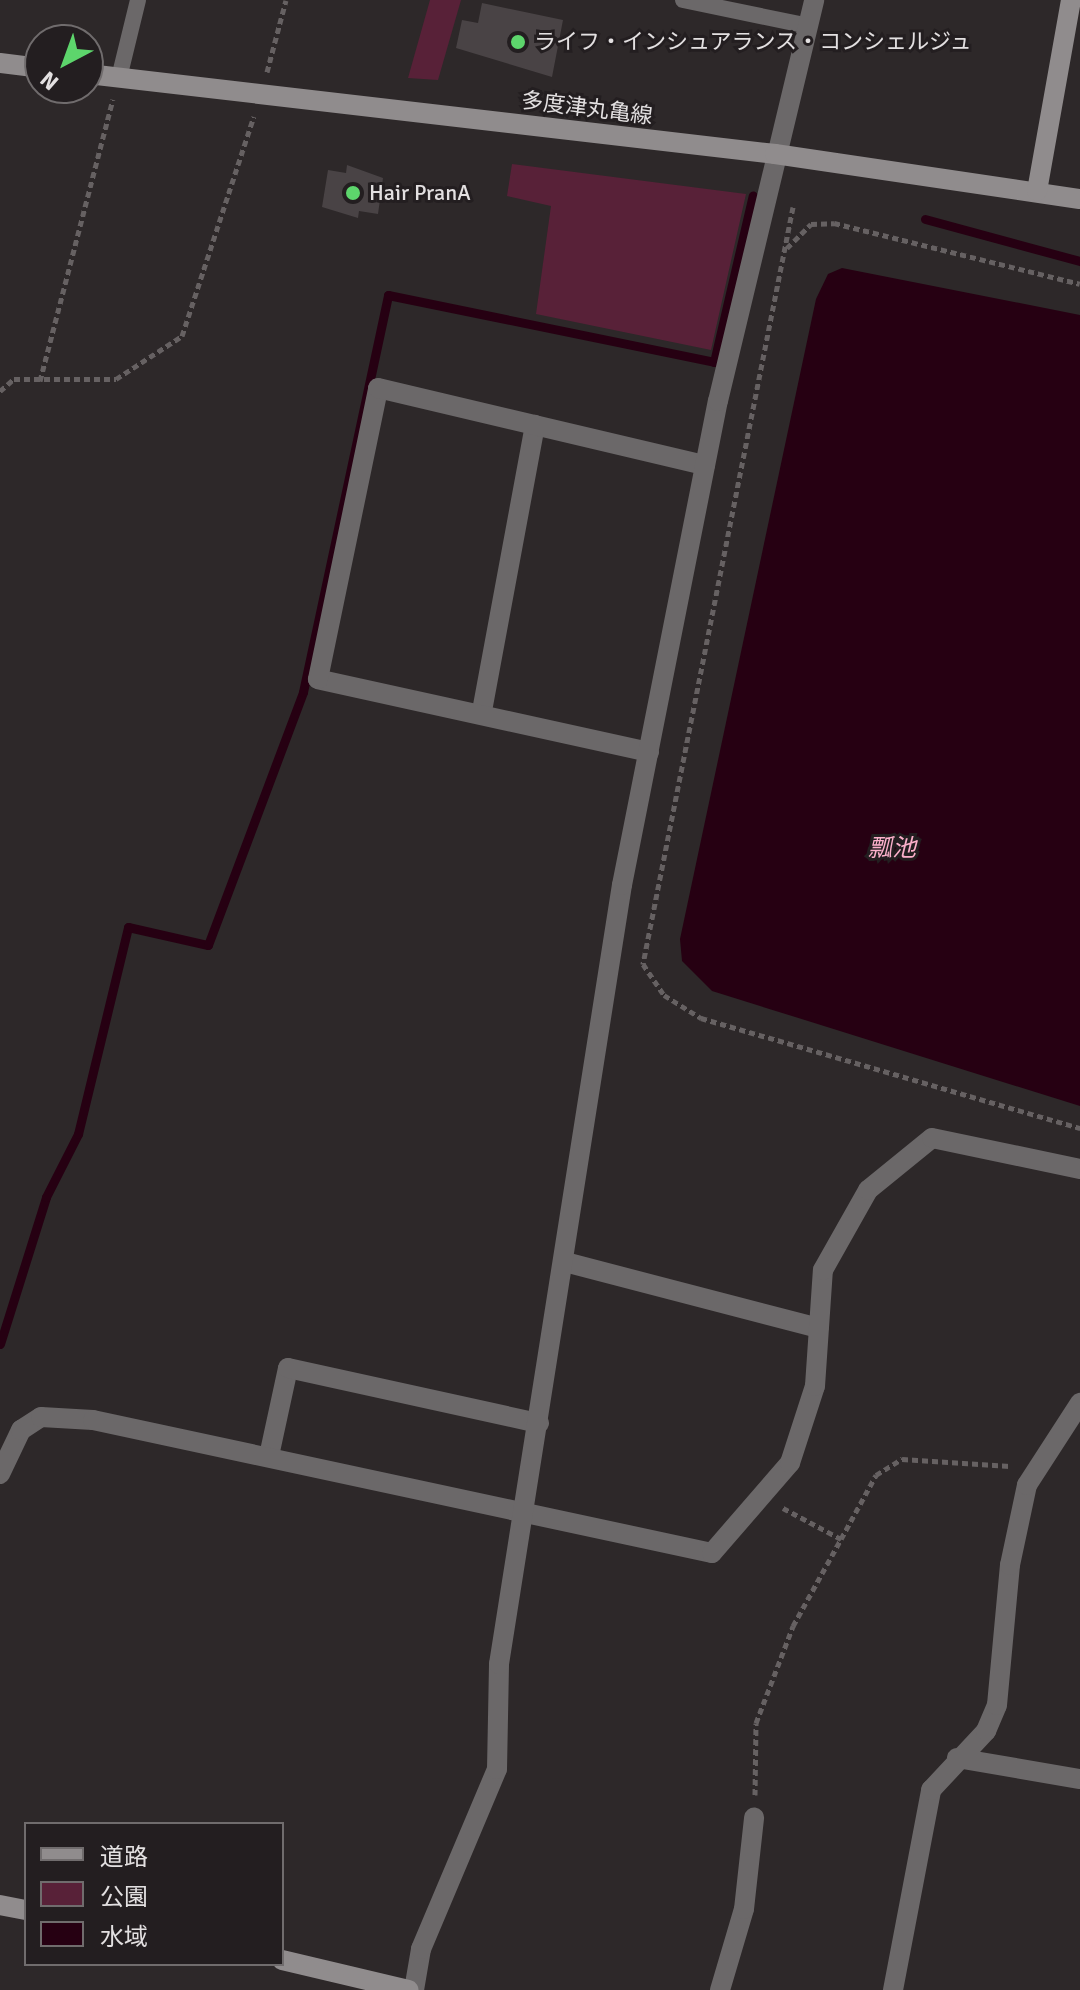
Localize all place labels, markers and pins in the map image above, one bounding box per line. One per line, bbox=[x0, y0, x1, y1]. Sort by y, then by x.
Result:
place label: ライフ・インシュアランス・コンシェルジュ bbox=[534, 29, 974, 55]
marker: ライフ・インシュアランス・コンシェルジュ bbox=[509, 33, 527, 51]
place label: Hair PranA bbox=[369, 180, 471, 206]
marker: Hair PranA bbox=[344, 184, 362, 202]

